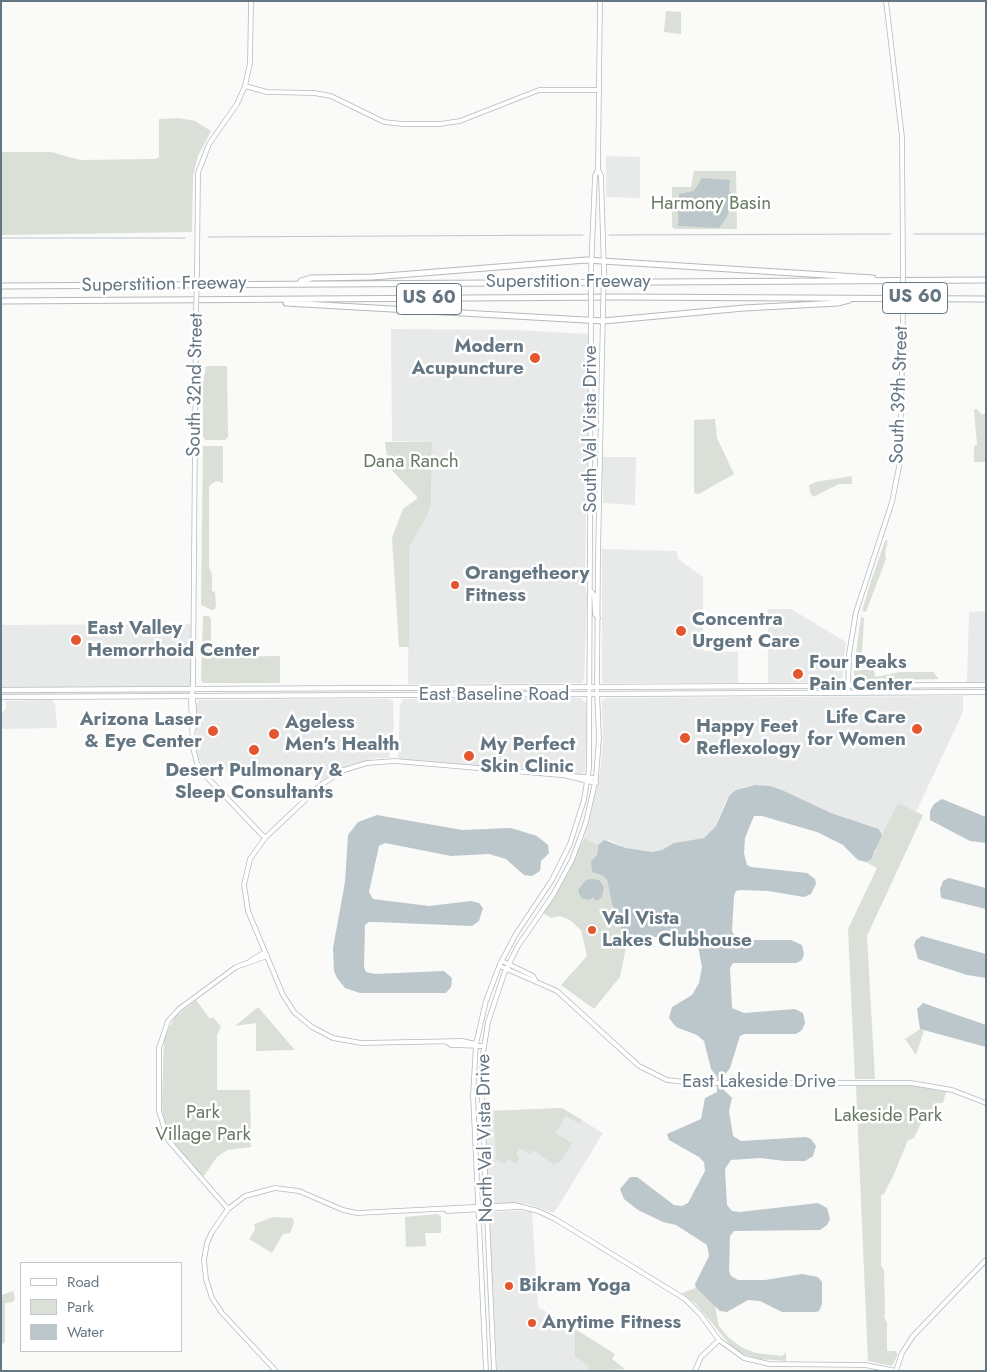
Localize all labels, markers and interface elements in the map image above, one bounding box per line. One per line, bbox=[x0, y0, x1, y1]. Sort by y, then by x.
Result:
park label: Harmony Basin bbox=[651, 193, 771, 215]
street label: Superstition Freeway bbox=[485, 271, 651, 293]
street label: Superstition Freeway bbox=[81, 272, 247, 298]
road number: US 60 bbox=[882, 282, 948, 314]
road number: US 60 bbox=[396, 284, 462, 314]
street label: South 32nd Street bbox=[183, 313, 209, 457]
street label: South 39th Street bbox=[886, 326, 914, 464]
place label: Modern Acupuncture bbox=[411, 336, 524, 380]
street label: South Val Vista Drive bbox=[580, 345, 602, 513]
marker: Modern Acupuncture bbox=[528, 351, 542, 365]
park label: Dana Ranch bbox=[363, 451, 459, 473]
place label: Orangetheory Fitness bbox=[465, 563, 589, 607]
marker: Orangetheory Fitness bbox=[449, 579, 461, 591]
place label: Concentra Urgent Care bbox=[692, 609, 800, 653]
place label: East Valley Hemorrhoid Center bbox=[87, 618, 260, 662]
marker: Concentra Urgent Care bbox=[674, 624, 688, 638]
marker: East Valley Hemorrhoid Center bbox=[69, 633, 83, 647]
place label: Four Peaks Pain Center bbox=[809, 652, 912, 696]
marker: Four Peaks Pain Center bbox=[791, 667, 805, 681]
street label: East Baseline Road bbox=[419, 684, 569, 706]
place label: Life Care for Women bbox=[807, 707, 906, 751]
place label: Arizona Laser & Eye Center bbox=[80, 709, 202, 753]
place label: Ageless Men's Health bbox=[285, 712, 400, 756]
place label: Happy Feet Reflexology bbox=[696, 716, 800, 760]
marker: Life Care for Women bbox=[910, 722, 924, 736]
marker: Arizona Laser & Eye Center bbox=[206, 724, 220, 738]
marker: Ageless Men's Health bbox=[267, 727, 281, 741]
marker: Happy Feet Reflexology bbox=[678, 731, 692, 745]
place label: My Perfect Skin Clinic bbox=[480, 734, 575, 778]
marker: Desert Pulmonary & Sleep Consultants bbox=[247, 743, 261, 757]
marker: My Perfect Skin Clinic bbox=[462, 749, 476, 763]
place label: Desert Pulmonary & Sleep Consultants bbox=[165, 760, 343, 804]
place label: Val Vista Lakes Clubhouse bbox=[602, 908, 752, 952]
marker: Val Vista Lakes Clubhouse bbox=[586, 924, 598, 936]
street label: North Val Vista Drive bbox=[473, 1054, 499, 1222]
street label: East Lakeside Drive bbox=[682, 1071, 836, 1093]
park label: Park Village Park bbox=[155, 1102, 251, 1146]
park label: Lakeside Park bbox=[834, 1105, 942, 1127]
legend bbox=[20, 1262, 182, 1352]
text: Road bbox=[67, 1271, 99, 1293]
place label: Bikram Yoga bbox=[519, 1275, 631, 1297]
marker: Bikram Yoga bbox=[503, 1280, 515, 1292]
text: Park bbox=[67, 1296, 94, 1318]
place label: Anytime Fitness bbox=[542, 1312, 681, 1334]
marker: Anytime Fitness bbox=[526, 1317, 538, 1329]
text: Water bbox=[67, 1321, 104, 1343]

